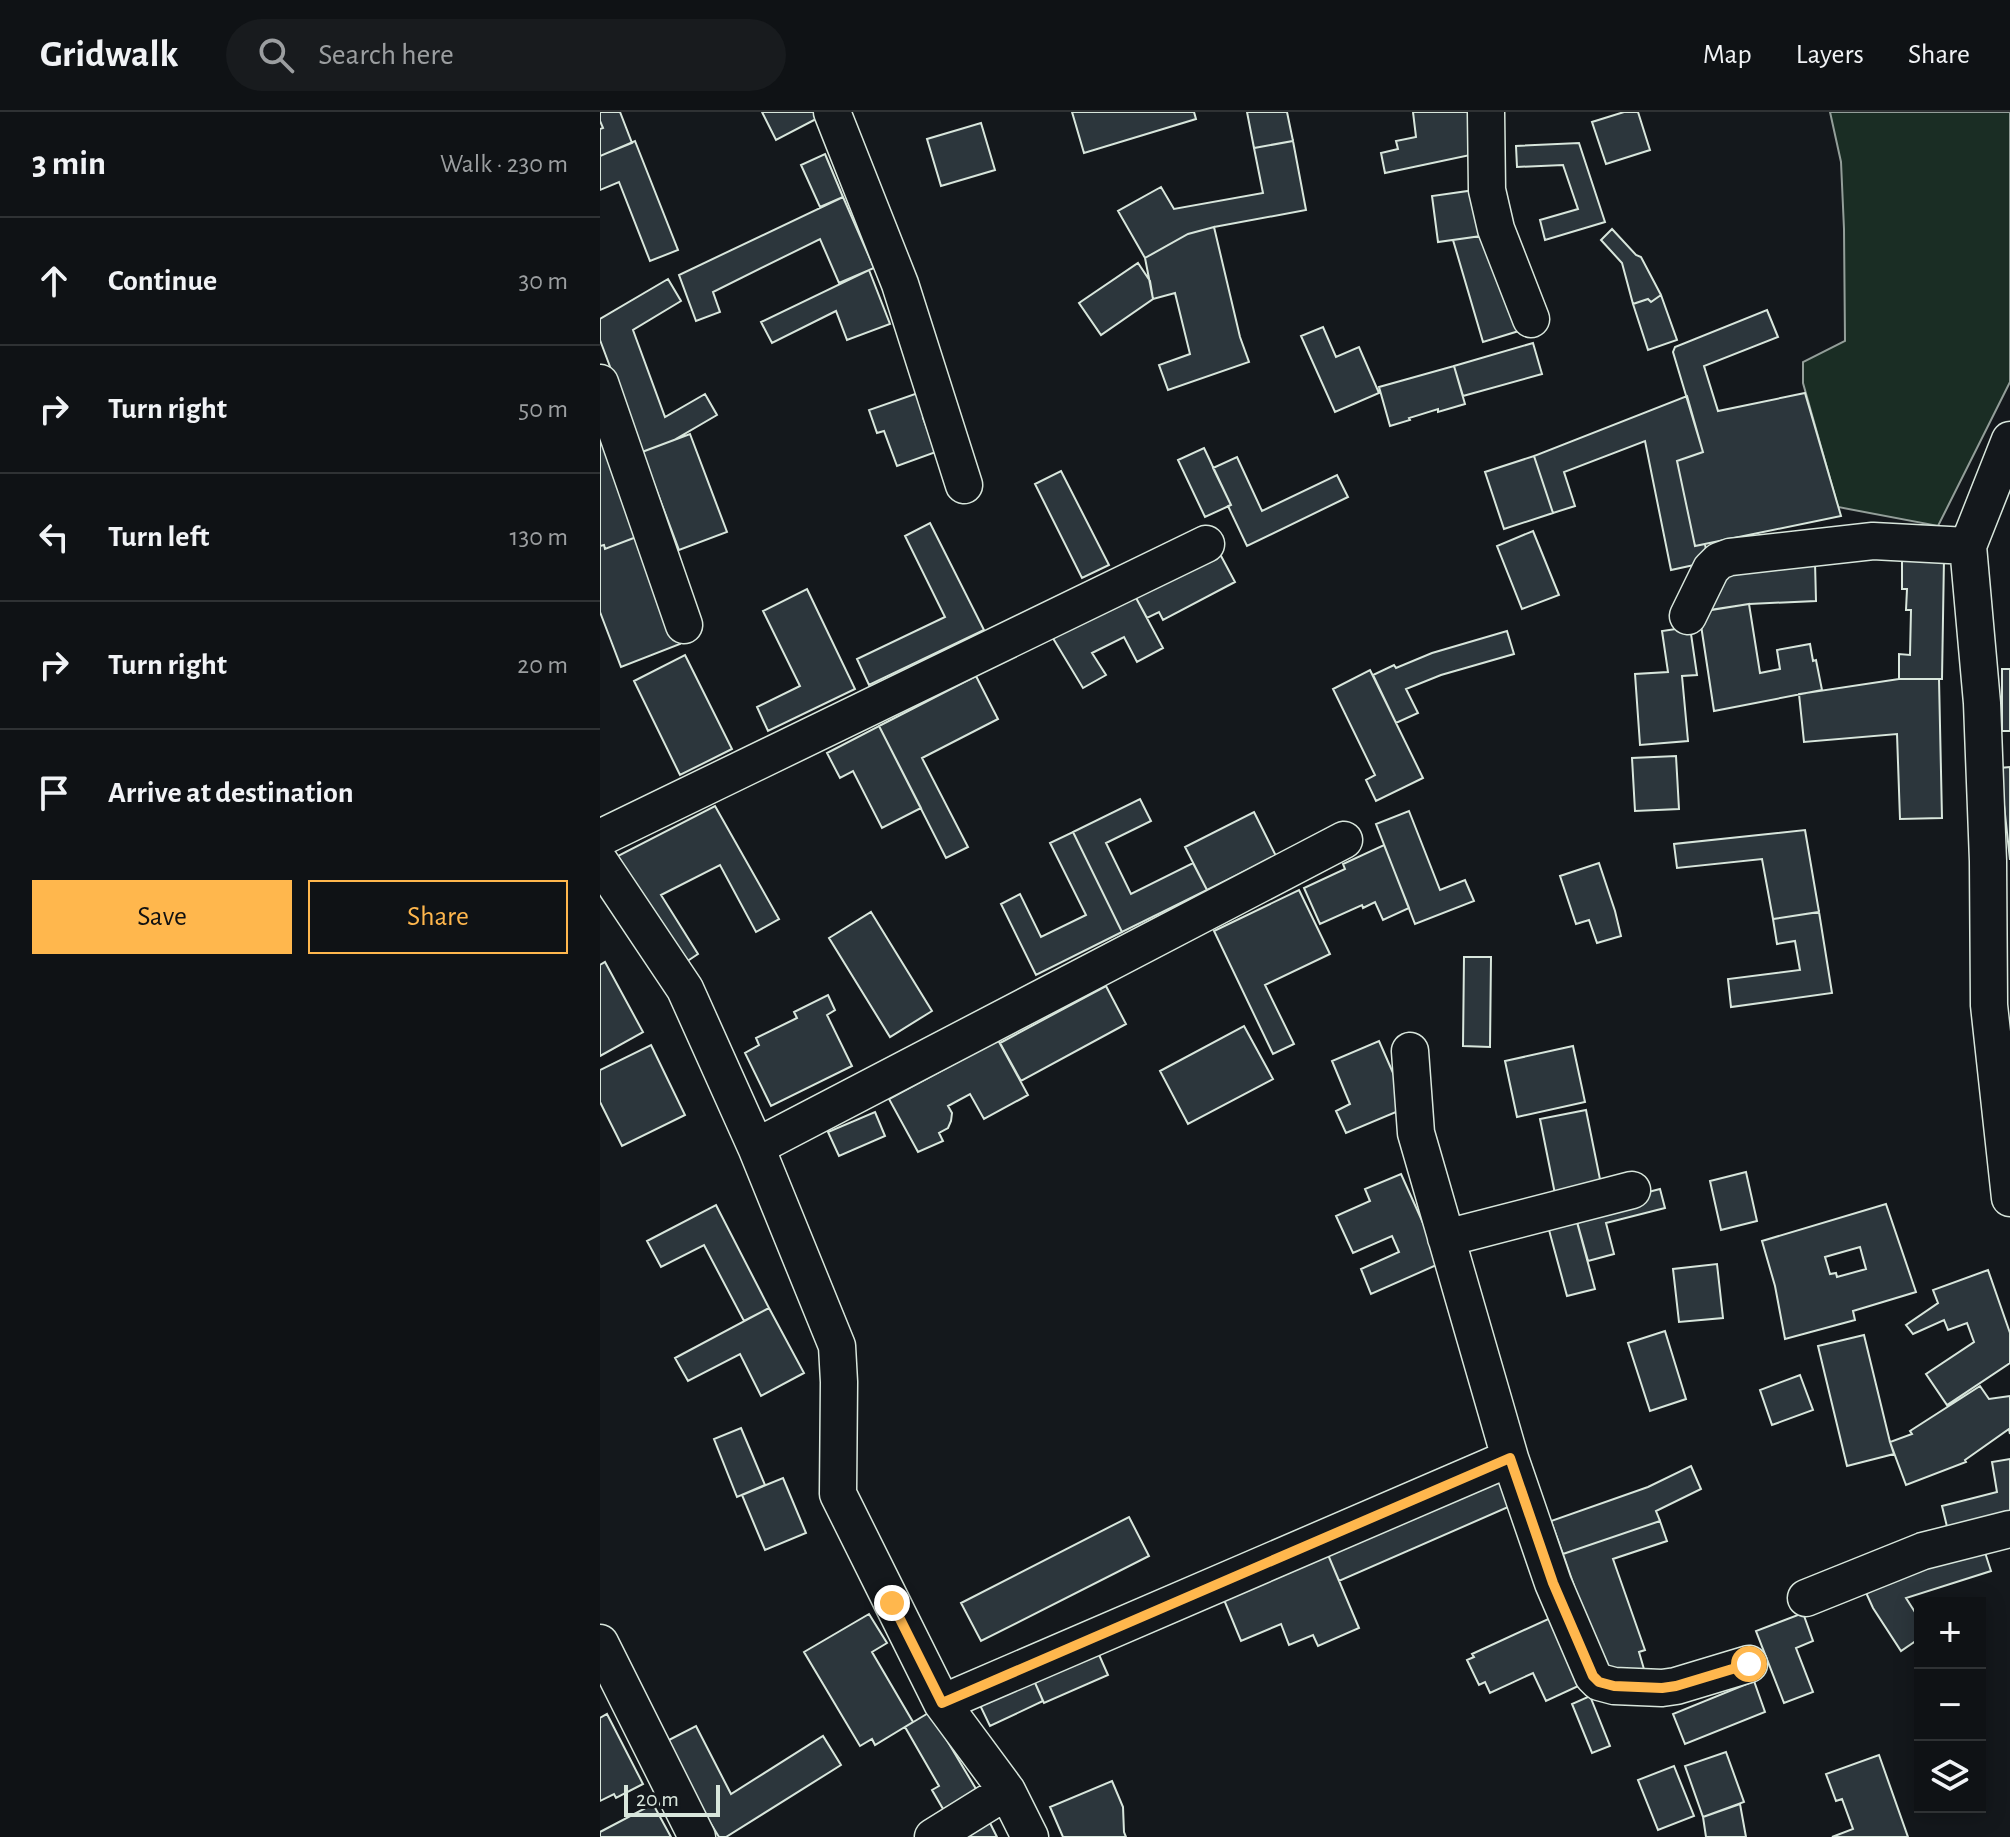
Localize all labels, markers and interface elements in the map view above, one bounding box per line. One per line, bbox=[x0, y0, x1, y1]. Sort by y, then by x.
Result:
search box bbox=[226, 19, 786, 91]
icon: search bbox=[254, 33, 298, 77]
text: Gridwalk bbox=[40, 36, 178, 74]
text: Search here bbox=[318, 40, 454, 70]
text: Map bbox=[1703, 41, 1752, 69]
text: Layers bbox=[1796, 41, 1864, 69]
text: Share bbox=[1908, 41, 1970, 69]
text: 3 min bbox=[32, 147, 106, 181]
text: Walk · 230 m bbox=[440, 151, 568, 177]
icon: ahead bbox=[32, 259, 76, 303]
text: Continue bbox=[108, 266, 217, 296]
text: 30 m bbox=[518, 268, 568, 294]
icon: right bbox=[32, 387, 76, 431]
text: Turn right bbox=[108, 394, 227, 424]
text: 50 m bbox=[518, 396, 568, 422]
icon: left bbox=[32, 515, 76, 559]
text: Turn left bbox=[108, 522, 209, 552]
text: 130 m bbox=[510, 524, 568, 550]
icon: right bbox=[32, 643, 76, 687]
text: Turn right bbox=[108, 650, 227, 680]
text: 20 m bbox=[517, 652, 568, 678]
icon: arrive bbox=[32, 771, 76, 815]
text: Arrive at destination bbox=[108, 778, 354, 808]
button: Save bbox=[32, 880, 292, 954]
button: Share bbox=[308, 880, 568, 954]
route end bbox=[874, 1585, 910, 1621]
map controls bbox=[1914, 1597, 1986, 1813]
button: + bbox=[1914, 1597, 1986, 1669]
route start bbox=[1731, 1646, 1767, 1682]
button: − bbox=[1914, 1669, 1986, 1741]
button: layers bbox=[1914, 1741, 1986, 1813]
scale bar bbox=[624, 1781, 720, 1817]
text: 20 m bbox=[636, 1788, 679, 1810]

